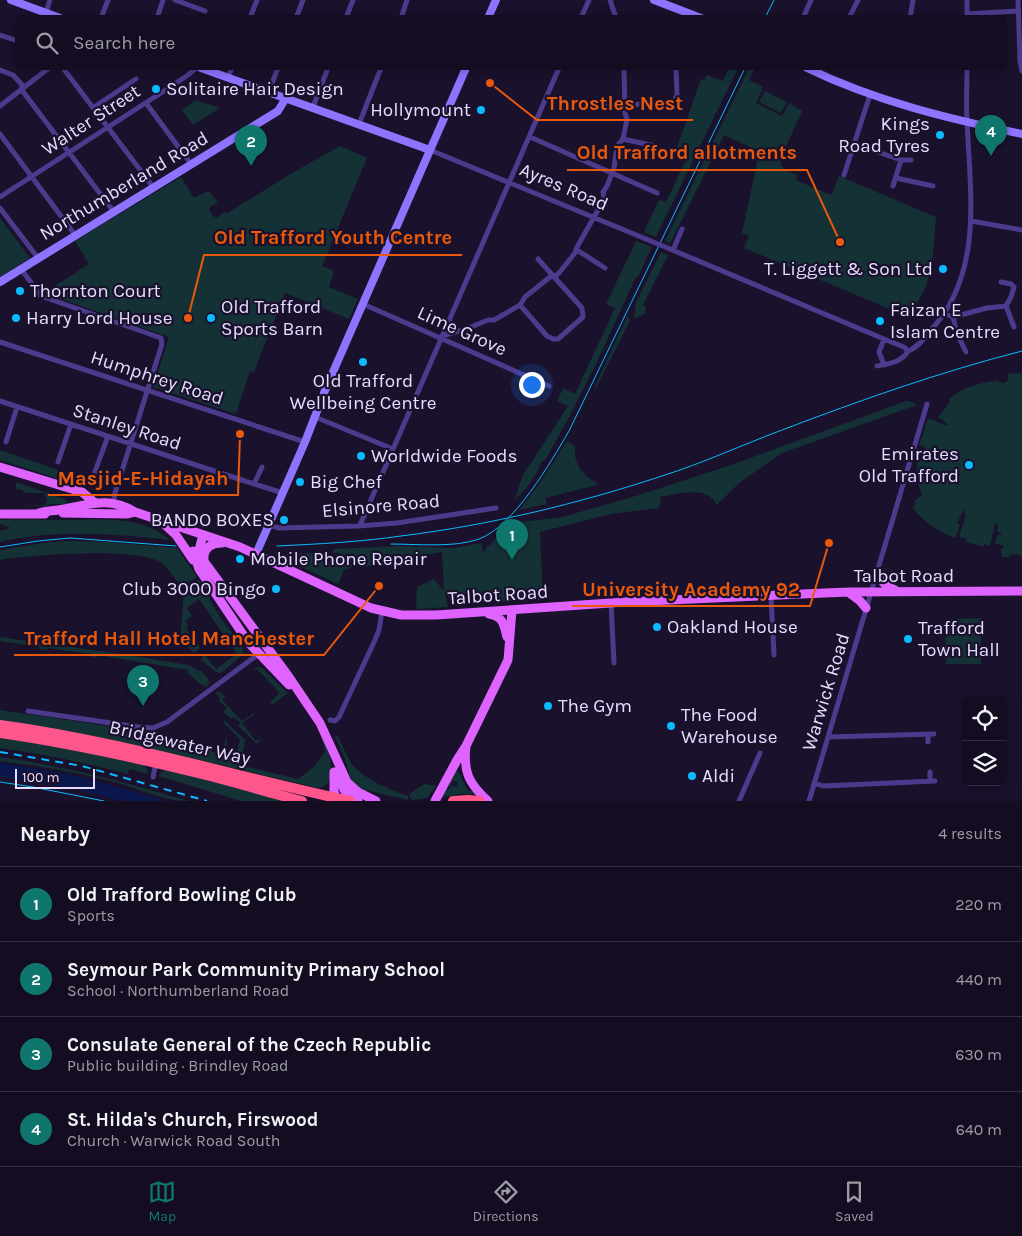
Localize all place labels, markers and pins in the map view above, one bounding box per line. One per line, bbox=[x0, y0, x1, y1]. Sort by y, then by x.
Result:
place label: Solitaire Hair Design bbox=[166, 78, 344, 100]
marker: Solitaire Hair Design bbox=[150, 83, 162, 95]
callout: Throstles Nest bbox=[537, 85, 693, 120]
place label: Hollymount bbox=[370, 99, 471, 121]
marker: Hollymount bbox=[475, 104, 487, 116]
place label: Kings Road Tyres bbox=[838, 113, 930, 157]
pin: 4 bbox=[975, 115, 1007, 156]
pin: 2 bbox=[235, 125, 267, 166]
marker: Kings Road Tyres bbox=[934, 129, 946, 141]
callout: Old Trafford allotments bbox=[567, 135, 807, 170]
callout: Old Trafford Youth Centre bbox=[204, 220, 462, 255]
place label: T. Liggett & Son Ltd bbox=[764, 258, 933, 280]
marker: T. Liggett & Son Ltd bbox=[937, 263, 949, 275]
place label: Thornton Court bbox=[30, 280, 161, 302]
marker: Thornton Court bbox=[14, 285, 26, 297]
place label: Old Trafford Sports Barn bbox=[221, 296, 323, 340]
place label: Faizan E Islam Centre bbox=[890, 299, 1000, 343]
place label: Harry Lord House bbox=[26, 307, 173, 329]
marker: Harry Lord House bbox=[10, 312, 22, 324]
marker: Old Trafford Sports Barn bbox=[205, 312, 217, 324]
marker: Faizan E Islam Centre bbox=[874, 315, 886, 327]
marker: Old Trafford Wellbeing Centre bbox=[357, 356, 369, 368]
place label: Old Trafford Wellbeing Centre bbox=[290, 370, 436, 414]
place label: Emirates Old Trafford bbox=[859, 443, 959, 487]
place label: Worldwide Foods bbox=[371, 445, 518, 467]
marker: Worldwide Foods bbox=[355, 450, 367, 462]
marker: Emirates Old Trafford bbox=[963, 459, 975, 471]
callout: Masjid-E-Hidayah bbox=[48, 460, 238, 495]
place label: Big Chef bbox=[310, 471, 383, 493]
marker: Big Chef bbox=[294, 476, 306, 488]
place label: BANDO BOXES bbox=[151, 509, 274, 531]
marker: BANDO BOXES bbox=[278, 514, 290, 526]
pin: 1 bbox=[496, 519, 528, 560]
place label: Mobile Phone Repair bbox=[250, 548, 427, 570]
marker: Mobile Phone Repair bbox=[234, 553, 246, 565]
callout: University Academy 92 bbox=[572, 571, 810, 606]
place label: Club 3000 Bingo bbox=[122, 578, 266, 600]
marker: Club 3000 Bingo bbox=[270, 583, 282, 595]
place label: Oakland House bbox=[667, 616, 798, 638]
place label: Trafford Town Hall bbox=[918, 617, 1000, 661]
callout: Trafford Hall Hotel Manchester bbox=[14, 620, 324, 655]
marker: Oakland House bbox=[651, 621, 663, 633]
marker: Trafford Town Hall bbox=[902, 633, 914, 645]
pin: 3 bbox=[127, 665, 159, 706]
place label: The Gym bbox=[558, 695, 632, 717]
marker: The Gym bbox=[542, 700, 554, 712]
place label: The Food Warehouse bbox=[681, 704, 778, 748]
marker: The Food Warehouse bbox=[665, 720, 677, 732]
place label: Aldi bbox=[702, 765, 735, 787]
marker: Aldi bbox=[686, 770, 698, 782]

